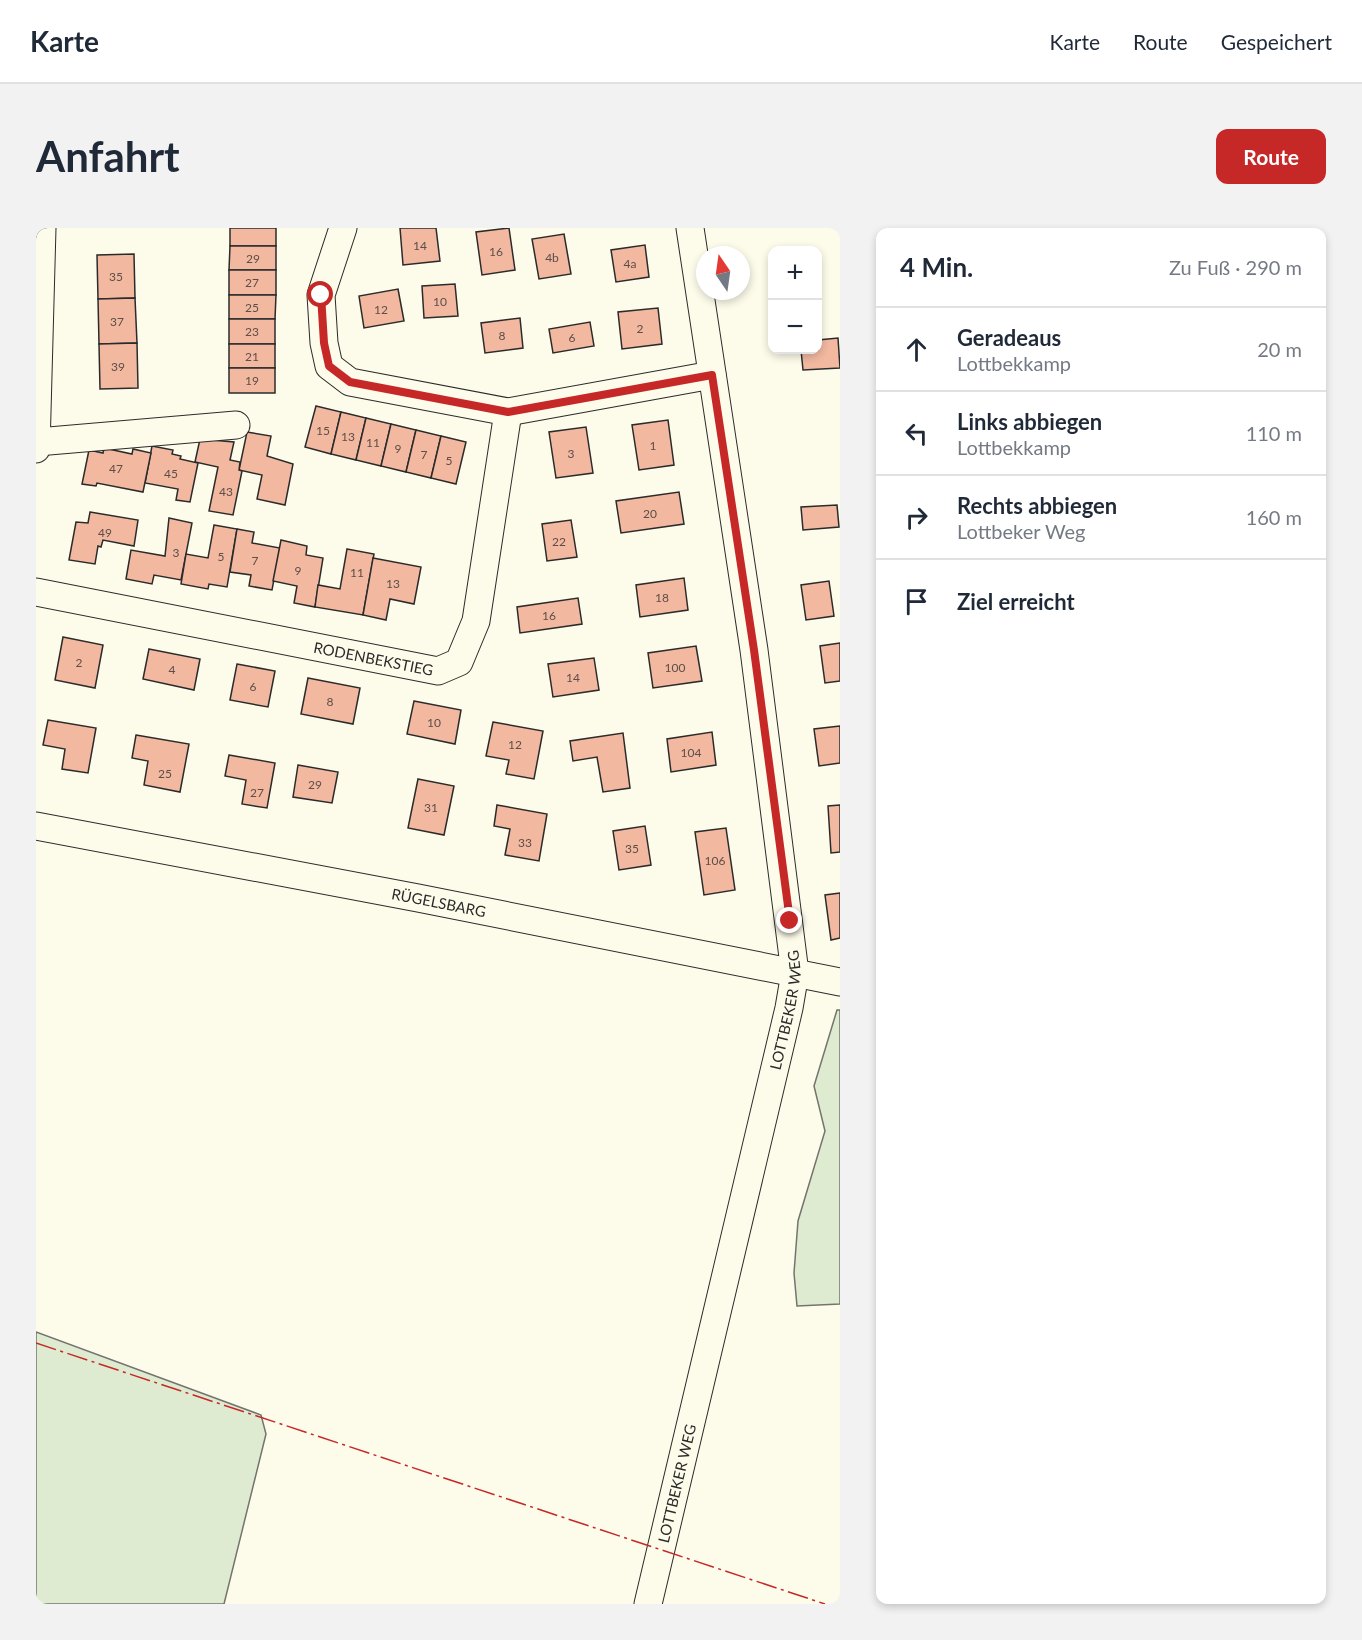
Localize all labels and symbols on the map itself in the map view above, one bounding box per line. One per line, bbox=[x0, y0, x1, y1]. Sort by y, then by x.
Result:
house number: 14 bbox=[413, 238, 427, 253]
house number: 16 bbox=[489, 244, 503, 259]
north arrow bbox=[696, 246, 750, 300]
house number: 4b bbox=[545, 250, 559, 265]
house number: 29 bbox=[246, 251, 260, 266]
house number: 4a bbox=[624, 256, 636, 271]
house number: 35 bbox=[109, 269, 123, 284]
house number: 27 bbox=[245, 275, 259, 290]
route start bbox=[307, 281, 333, 307]
house number: 10 bbox=[433, 294, 447, 309]
house number: 25 bbox=[245, 300, 259, 315]
house number: 12 bbox=[374, 302, 388, 317]
house number: 37 bbox=[110, 314, 124, 329]
house number: 2 bbox=[637, 321, 644, 336]
house number: 23 bbox=[245, 324, 259, 339]
house number: 8 bbox=[499, 328, 506, 343]
house number: 6 bbox=[569, 330, 576, 345]
house number: 21 bbox=[245, 349, 259, 364]
house number: 39 bbox=[111, 359, 125, 374]
house number: 19 bbox=[245, 373, 259, 388]
house number: 15 bbox=[316, 423, 330, 438]
house number: 13 bbox=[341, 429, 355, 444]
house number: 11 bbox=[366, 435, 380, 450]
house number: 1 bbox=[650, 438, 657, 453]
house number: 9 bbox=[395, 441, 402, 456]
house number: 3 bbox=[568, 446, 575, 461]
house number: 7 bbox=[421, 447, 428, 462]
house number: 5 bbox=[446, 453, 453, 468]
house number: 47 bbox=[109, 461, 123, 476]
house number: 45 bbox=[164, 466, 178, 481]
house number: 43 bbox=[219, 484, 233, 499]
house number: 20 bbox=[643, 506, 657, 521]
house number: 49 bbox=[98, 525, 112, 540]
house number: 22 bbox=[552, 534, 566, 549]
house number: 3 bbox=[173, 545, 180, 560]
house number: 5 bbox=[218, 549, 225, 564]
house number: 7 bbox=[252, 553, 259, 568]
house number: 9 bbox=[295, 563, 302, 578]
house number: 11 bbox=[350, 565, 364, 580]
house number: 13 bbox=[386, 576, 400, 591]
house number: 18 bbox=[655, 590, 669, 605]
house number: 16 bbox=[542, 608, 556, 623]
street label: RODENBEKSTIEG bbox=[312, 638, 435, 679]
house number: 2 bbox=[76, 655, 83, 670]
house number: 100 bbox=[665, 660, 685, 675]
house number: 4 bbox=[169, 662, 176, 677]
house number: 14 bbox=[566, 670, 580, 685]
house number: 6 bbox=[250, 679, 257, 694]
house number: 8 bbox=[327, 694, 334, 709]
house number: 10 bbox=[427, 715, 441, 730]
house number: 12 bbox=[508, 737, 522, 752]
house number: 104 bbox=[681, 745, 701, 760]
house number: 25 bbox=[158, 766, 172, 781]
house number: 29 bbox=[308, 777, 322, 792]
house number: 27 bbox=[250, 785, 264, 800]
house number: 31 bbox=[424, 800, 438, 815]
house number: 33 bbox=[518, 835, 532, 850]
house number: 35 bbox=[625, 841, 639, 856]
house number: 106 bbox=[705, 853, 725, 868]
street label: RÜGELSBARG bbox=[390, 884, 488, 920]
route end bbox=[776, 907, 802, 933]
street label: LOTTBEKER WEG bbox=[766, 949, 805, 1072]
street label: LOTTBEKER WEG bbox=[654, 1422, 699, 1544]

